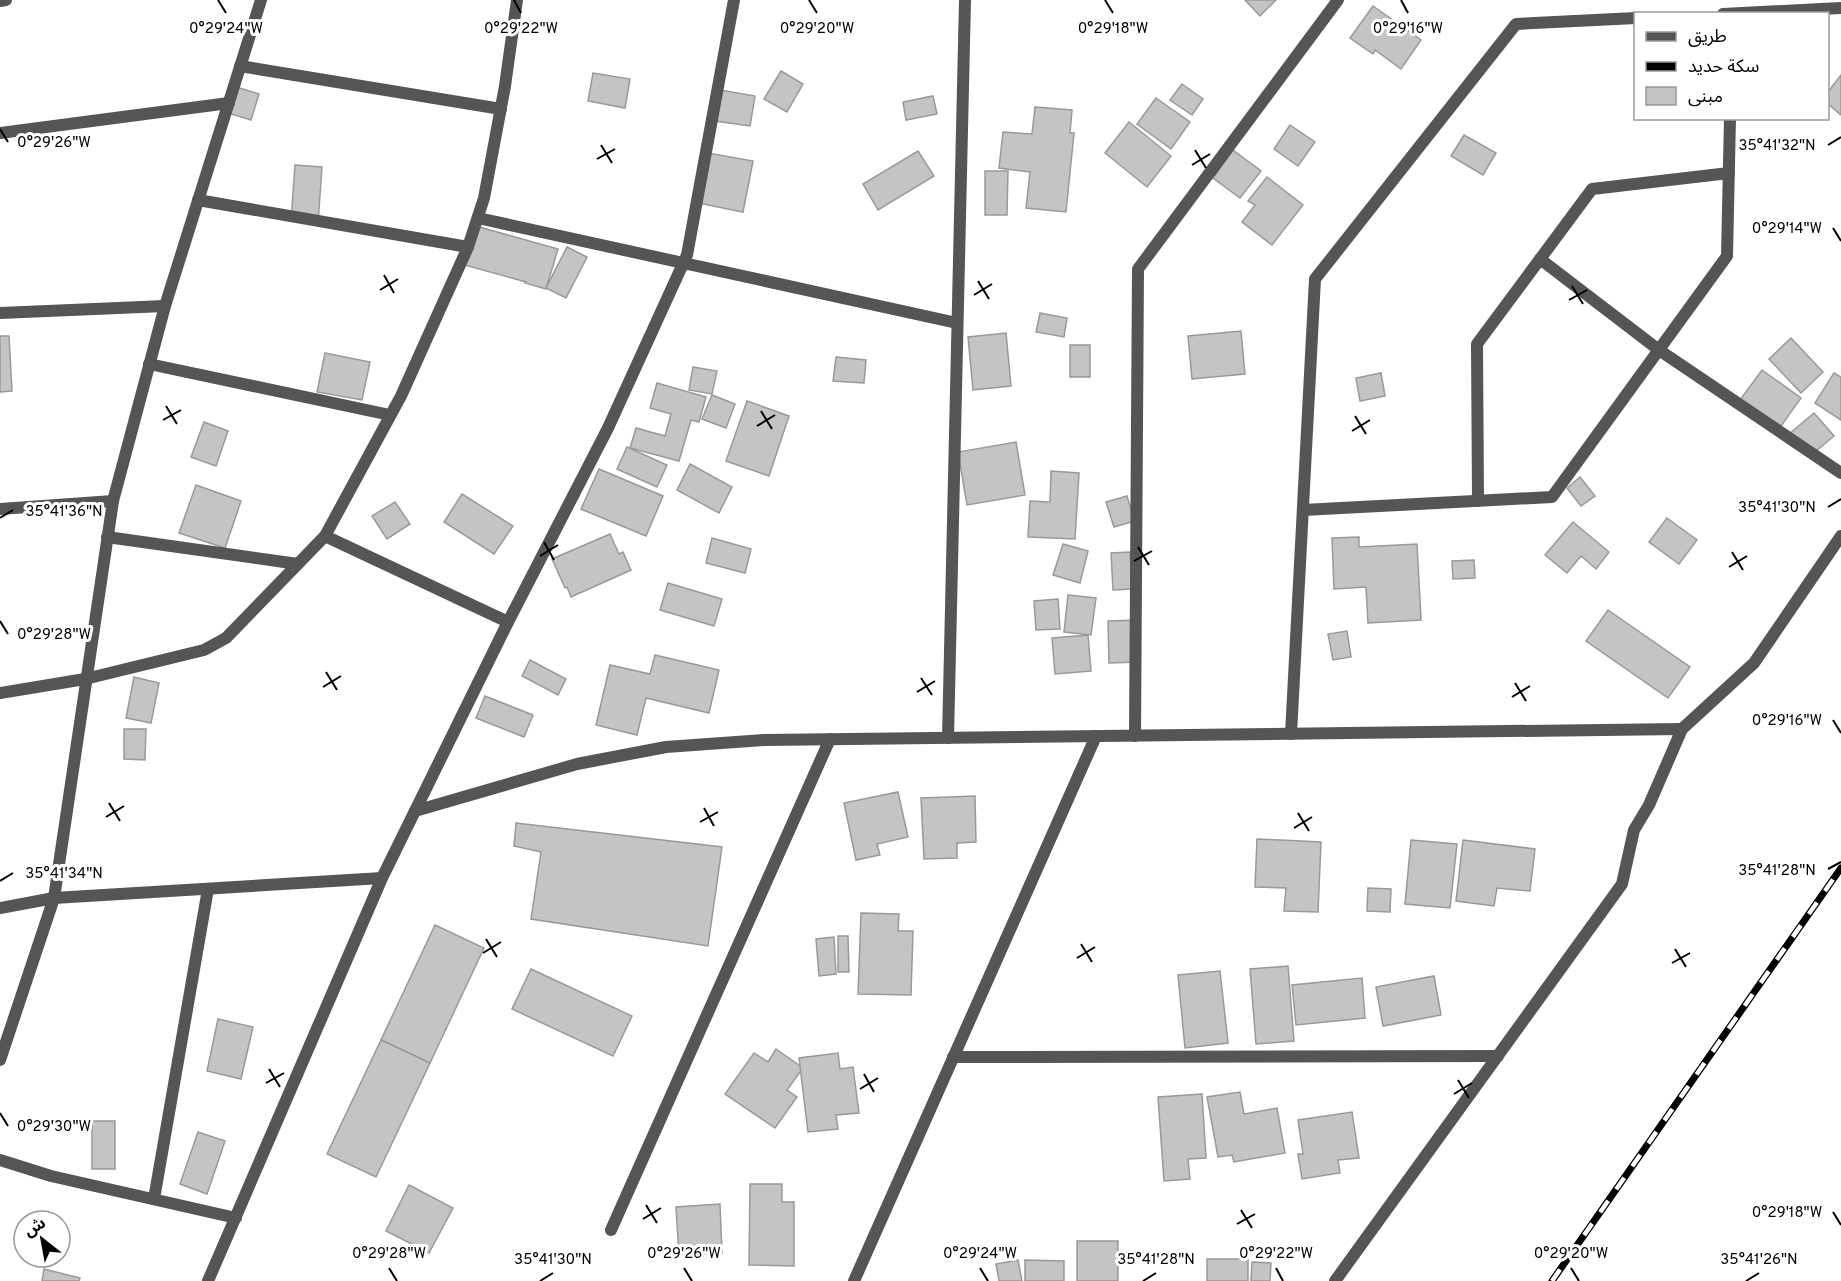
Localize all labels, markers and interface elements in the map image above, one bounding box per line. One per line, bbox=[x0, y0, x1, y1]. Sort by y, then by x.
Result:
legend bbox=[1634, 12, 1829, 120]
text: 0°29'24"W bbox=[189, 20, 263, 39]
text: 0°29'22"W bbox=[484, 20, 558, 39]
text: 0°29'20"W bbox=[780, 20, 854, 39]
text: 0°29'18"W bbox=[1078, 20, 1148, 39]
text: 0°29'16"W bbox=[1373, 20, 1443, 39]
text: طريق bbox=[1688, 26, 1727, 49]
text: سكة حديد bbox=[1688, 56, 1759, 79]
text: مبنى bbox=[1688, 86, 1723, 109]
text: 0°29'26"W bbox=[17, 134, 91, 153]
text: 35°41'32"N bbox=[1738, 137, 1816, 156]
text: 0°29'14"W bbox=[1752, 220, 1822, 239]
text: 35°41'30"N bbox=[1738, 499, 1816, 518]
text: 35°41'36"N bbox=[25, 503, 103, 522]
text: 0°29'28"W bbox=[17, 626, 91, 645]
text: 0°29'16"W bbox=[1752, 712, 1822, 731]
text: 35°41'28"N bbox=[1738, 862, 1816, 881]
text: 35°41'34"N bbox=[25, 865, 103, 884]
text: 0°29'30"W bbox=[17, 1118, 91, 1137]
text: 0°29'18"W bbox=[1752, 1204, 1822, 1223]
north arrow bbox=[12, 1209, 72, 1269]
text: ش bbox=[21, 1214, 50, 1242]
text: 0°29'28"W bbox=[352, 1245, 426, 1264]
text: 0°29'26"W bbox=[647, 1245, 721, 1264]
text: 0°29'24"W bbox=[943, 1245, 1017, 1264]
text: 0°29'22"W bbox=[1239, 1245, 1313, 1264]
text: 0°29'20"W bbox=[1534, 1245, 1608, 1264]
text: 35°41'30"N bbox=[514, 1251, 592, 1270]
text: 35°41'28"N bbox=[1117, 1251, 1195, 1270]
text: 35°41'26"N bbox=[1720, 1251, 1798, 1270]

